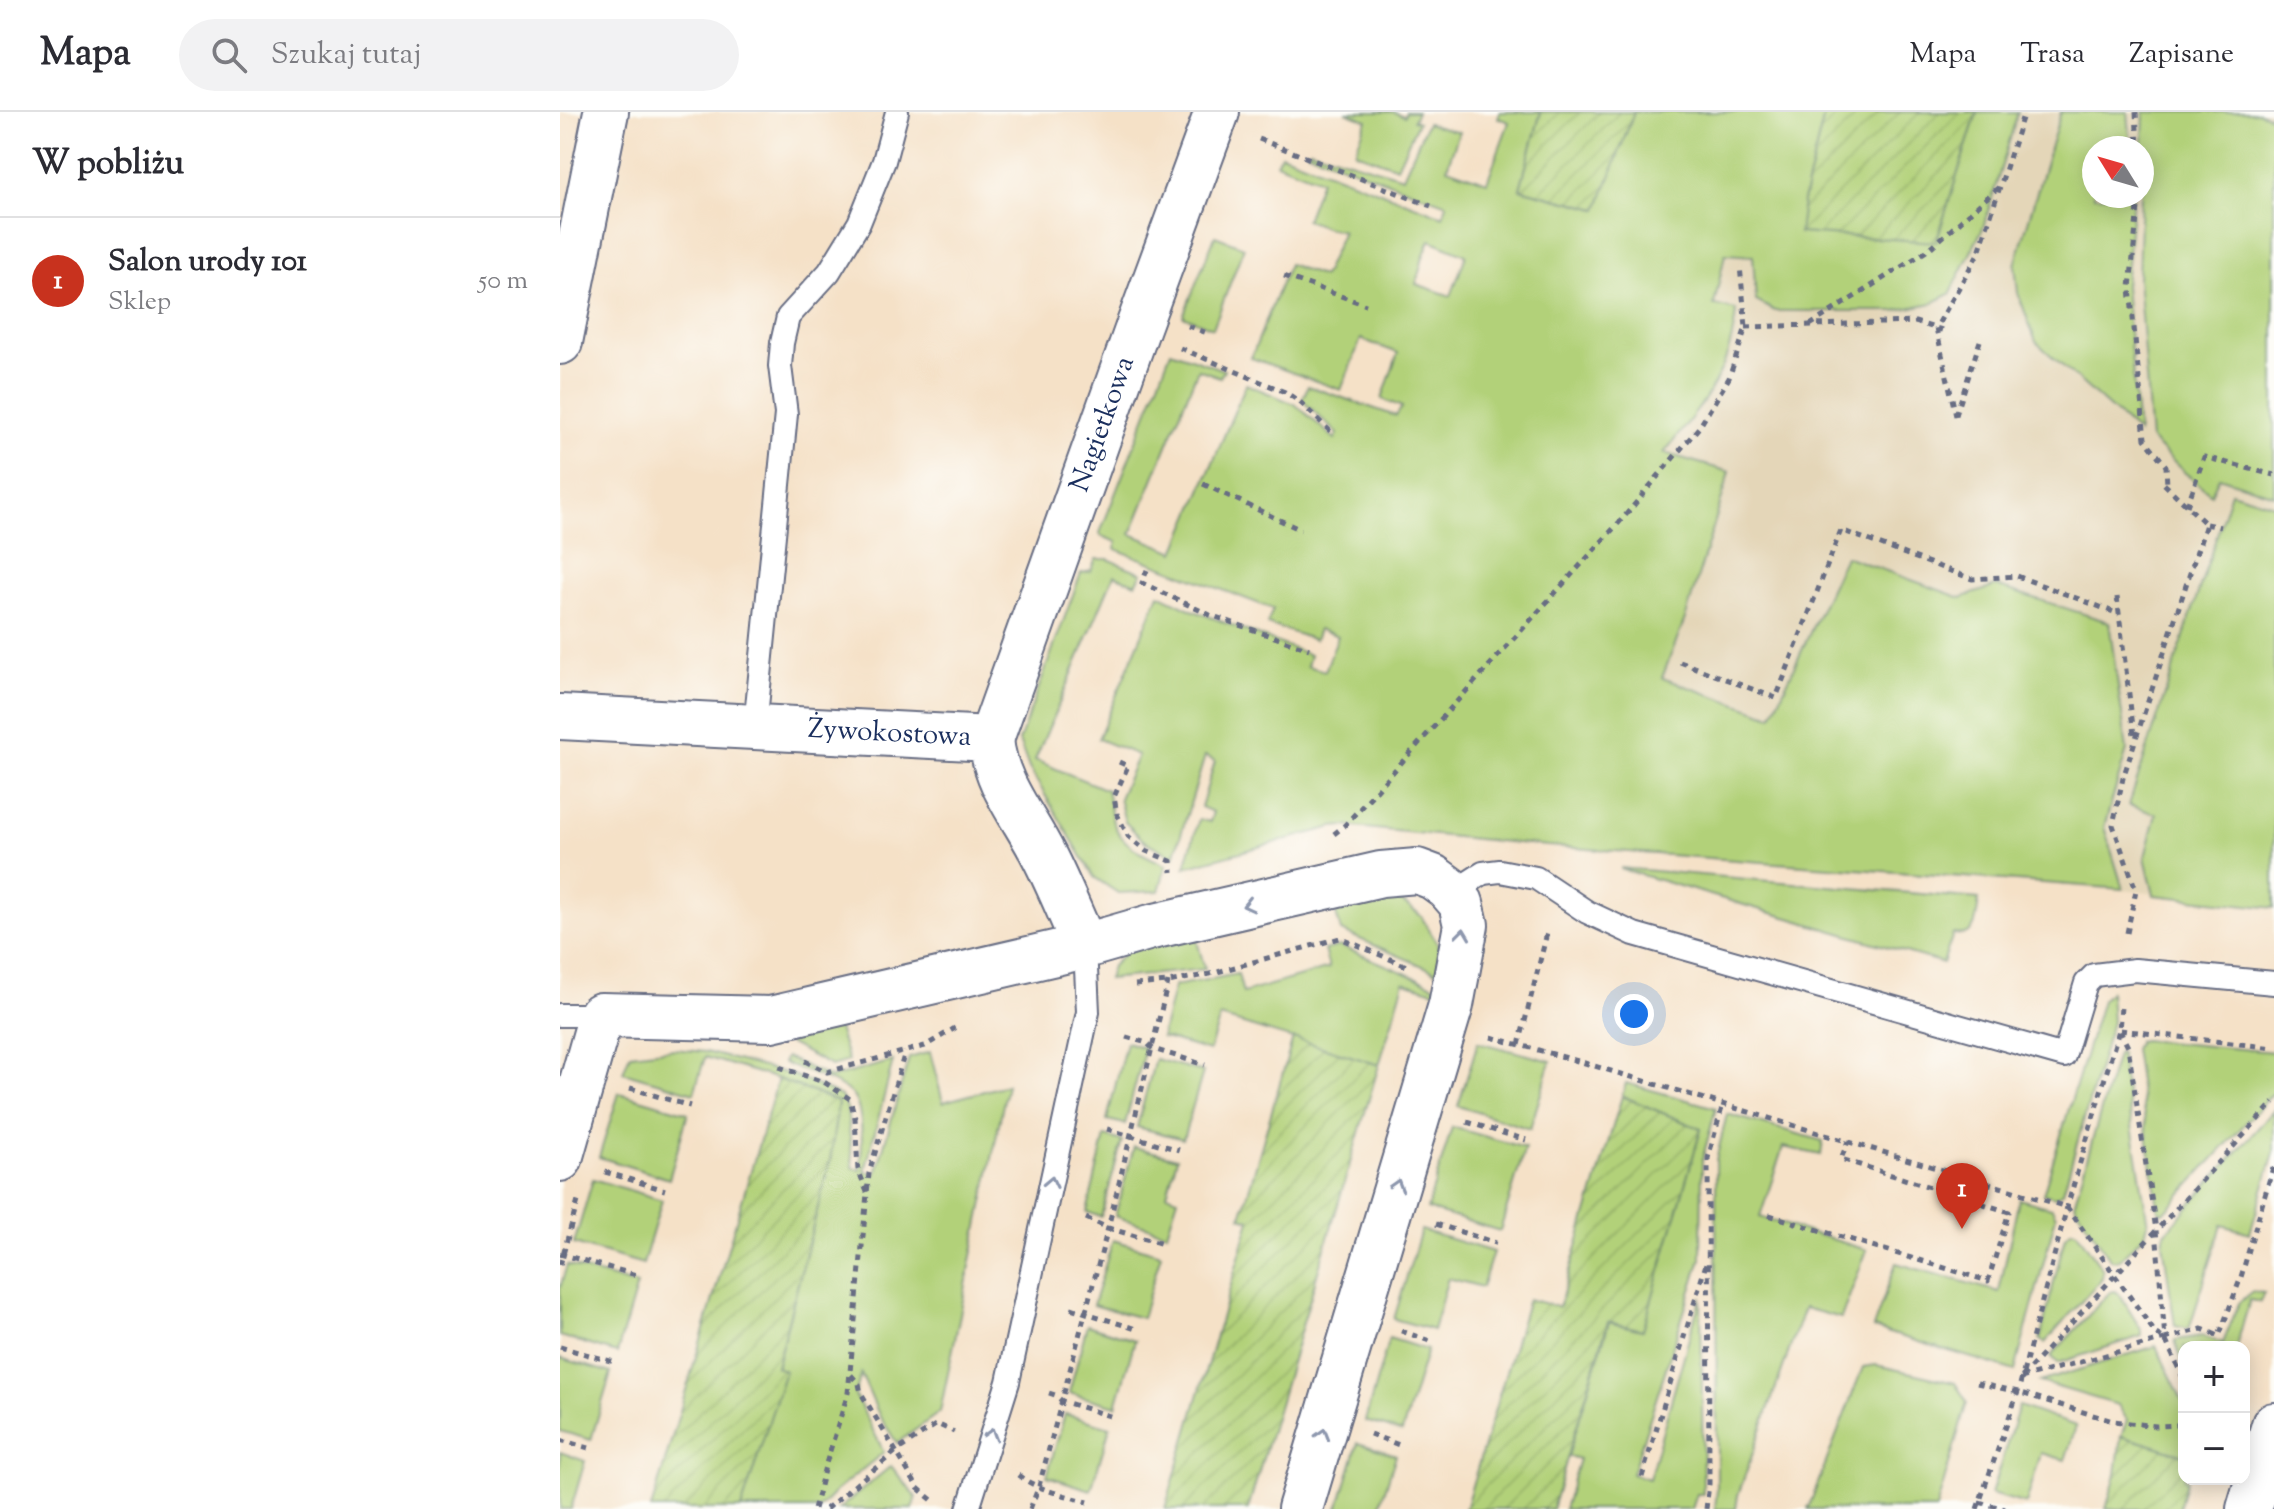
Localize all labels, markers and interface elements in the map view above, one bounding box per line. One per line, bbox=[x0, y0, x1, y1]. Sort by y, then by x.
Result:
search box bbox=[179, 19, 739, 91]
text: Mapa bbox=[40, 28, 131, 82]
icon: search bbox=[207, 33, 251, 77]
text: Szukaj tutaj bbox=[271, 34, 421, 77]
text: Mapa bbox=[1910, 35, 1976, 75]
text: Trasa bbox=[2020, 35, 2085, 75]
text: Zapisane bbox=[2129, 35, 2234, 75]
north arrow bbox=[2082, 136, 2154, 208]
text: W pobliżu bbox=[32, 140, 184, 189]
text: Salon urody 101 bbox=[108, 241, 307, 284]
text: 1 bbox=[54, 263, 62, 300]
text: 50 m bbox=[478, 263, 528, 300]
text: Sklep bbox=[108, 284, 171, 321]
street label: Nagietkowa bbox=[1061, 351, 1146, 498]
street label: Żywokostowa bbox=[807, 710, 972, 758]
one-way arrow bbox=[1242, 896, 1255, 913]
one-way arrow bbox=[1454, 928, 1471, 941]
your location bbox=[1614, 994, 1654, 1034]
pin: 1 bbox=[1936, 1163, 1988, 1229]
one-way arrow bbox=[1042, 1175, 1059, 1189]
one-way arrow bbox=[1388, 1179, 1404, 1193]
map controls bbox=[2178, 1341, 2250, 1485]
button: + bbox=[2178, 1341, 2250, 1413]
button: − bbox=[2178, 1413, 2250, 1485]
one-way arrow bbox=[982, 1428, 998, 1442]
one-way arrow bbox=[1314, 1428, 1330, 1442]

